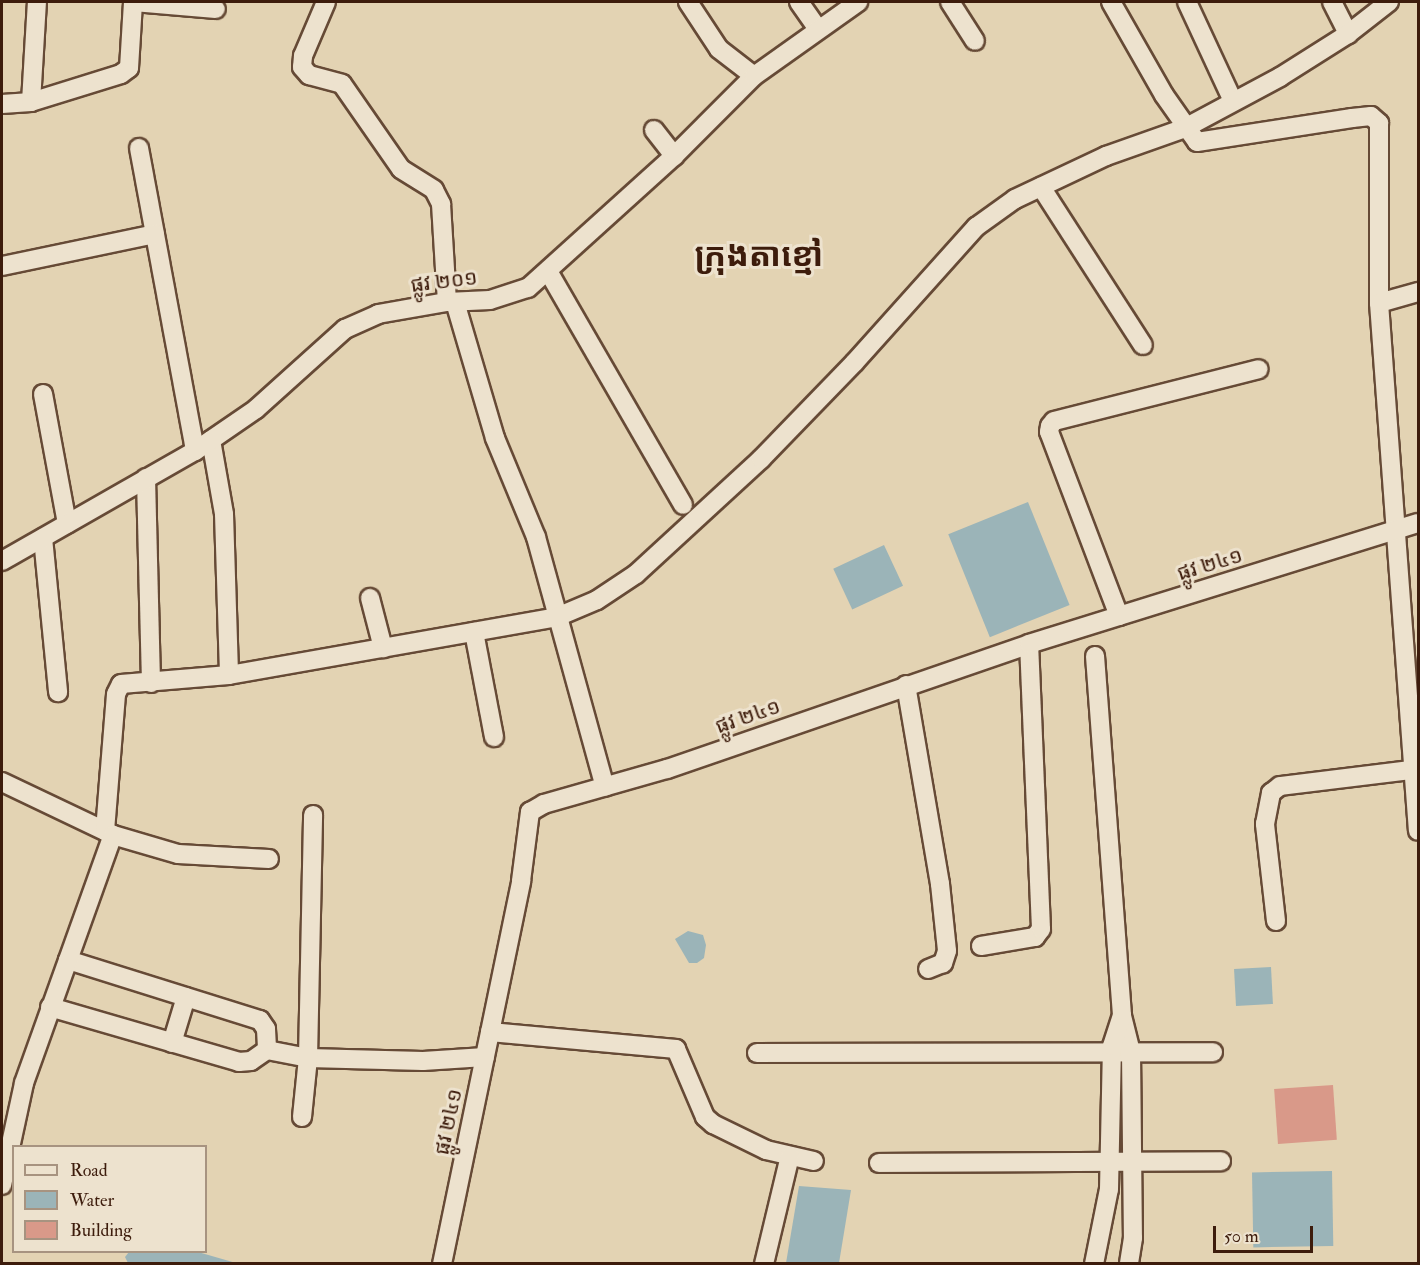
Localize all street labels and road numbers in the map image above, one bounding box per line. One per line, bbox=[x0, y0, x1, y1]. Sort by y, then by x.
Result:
street label: ផ្លូវ ២០១ bbox=[409, 265, 479, 299]
street label: ផ្លូវ ២៤១ bbox=[1174, 543, 1246, 587]
street label: ផ្លូវ ២៤១ bbox=[712, 694, 784, 740]
street label: ផ្លូវ ២៤១ bbox=[430, 1087, 468, 1157]

